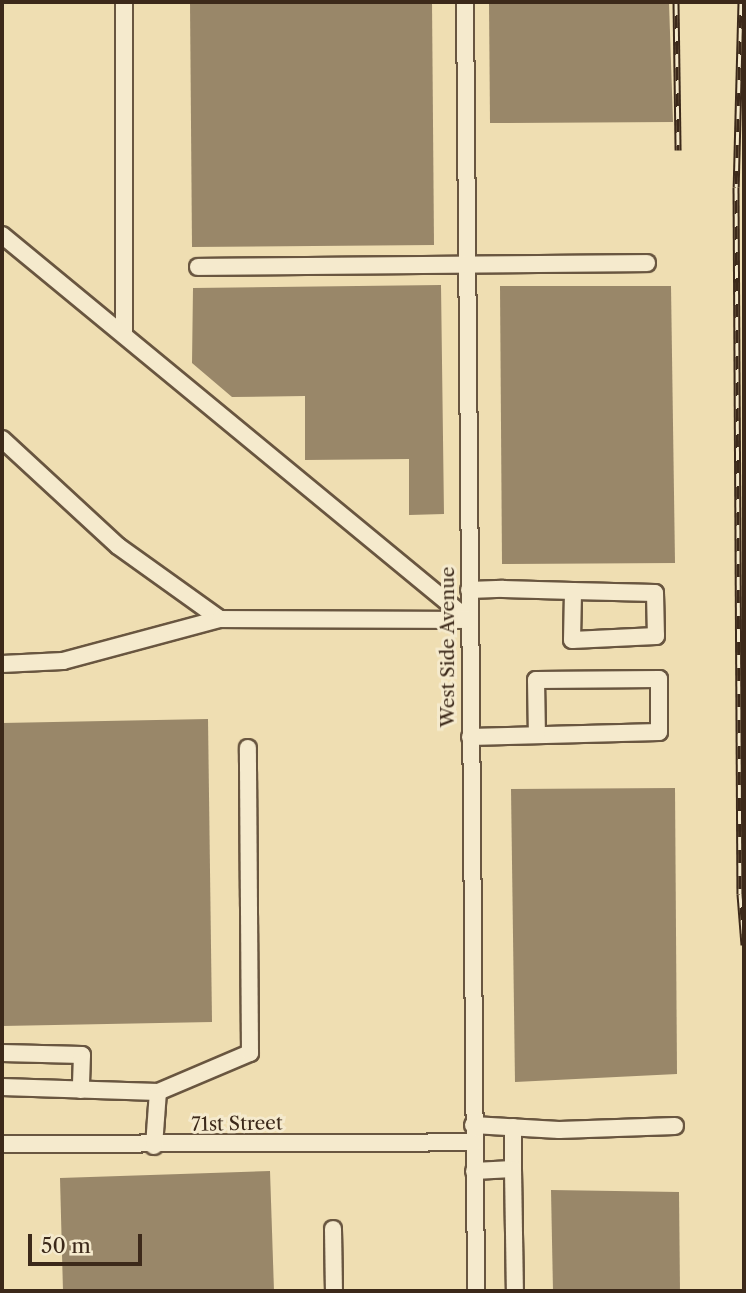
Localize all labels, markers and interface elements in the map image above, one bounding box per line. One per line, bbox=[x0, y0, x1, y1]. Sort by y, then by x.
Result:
street label: West Side Avenue bbox=[437, 566, 459, 728]
street label: 71st Street bbox=[191, 1112, 283, 1136]
scale bar bbox=[32, 1220, 145, 1264]
text: 50 m bbox=[41, 1233, 91, 1258]

